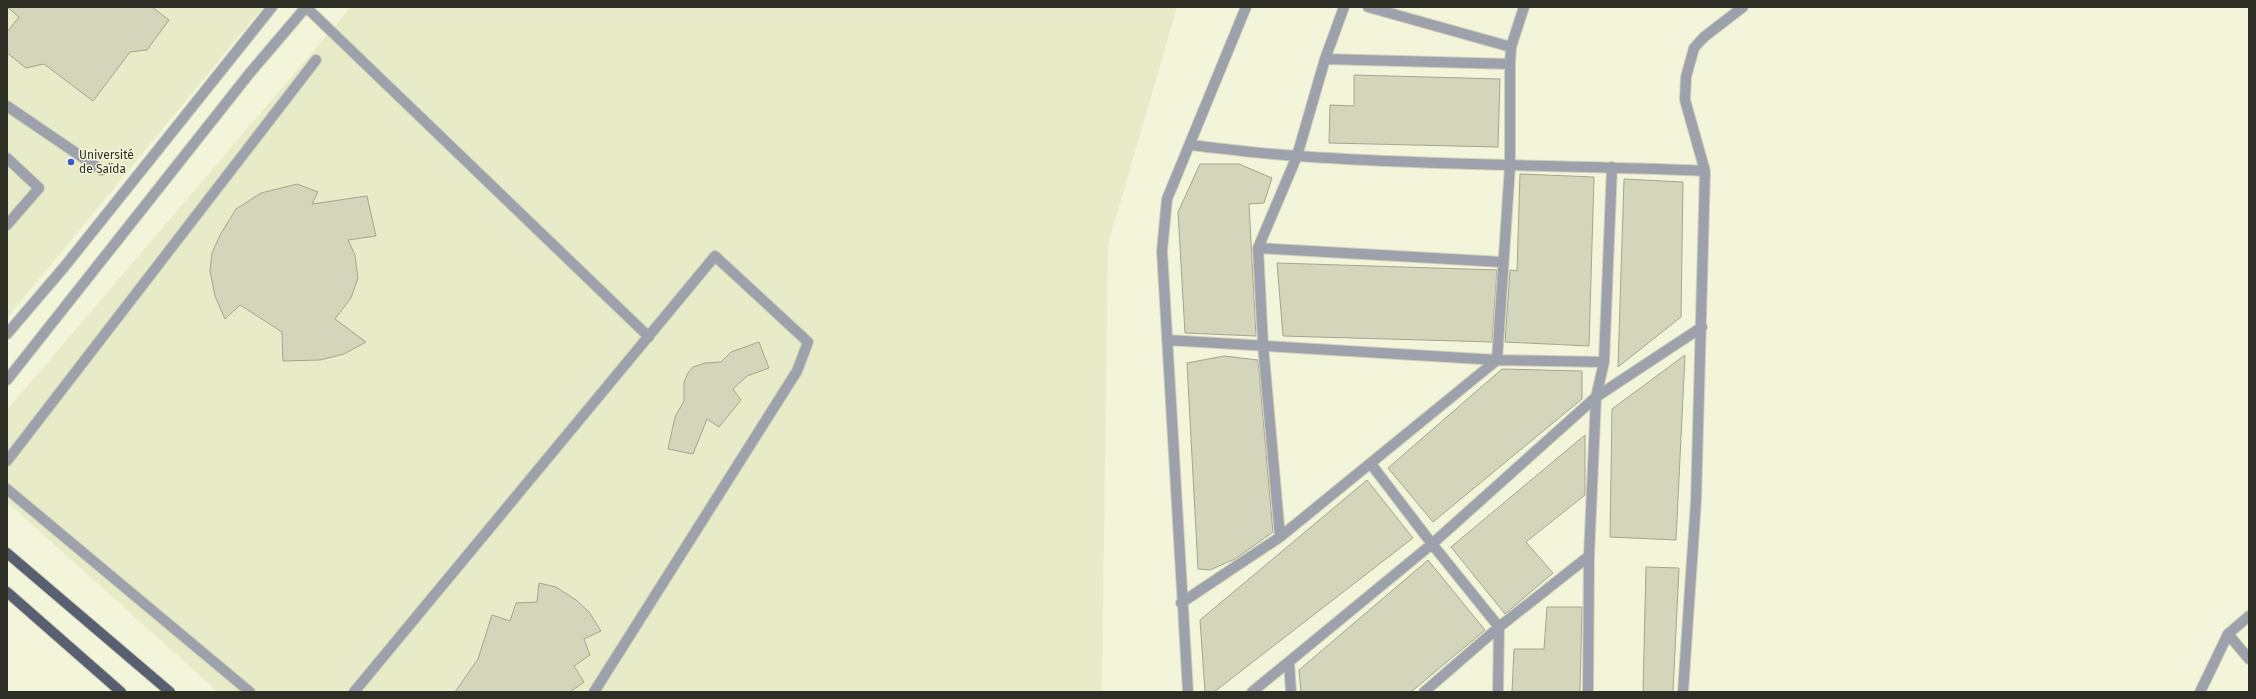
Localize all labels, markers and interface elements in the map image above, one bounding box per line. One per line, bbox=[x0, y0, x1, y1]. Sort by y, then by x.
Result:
place label: Université de Saïda bbox=[79, 148, 134, 176]
marker: Université de Saïda bbox=[66, 157, 76, 167]

